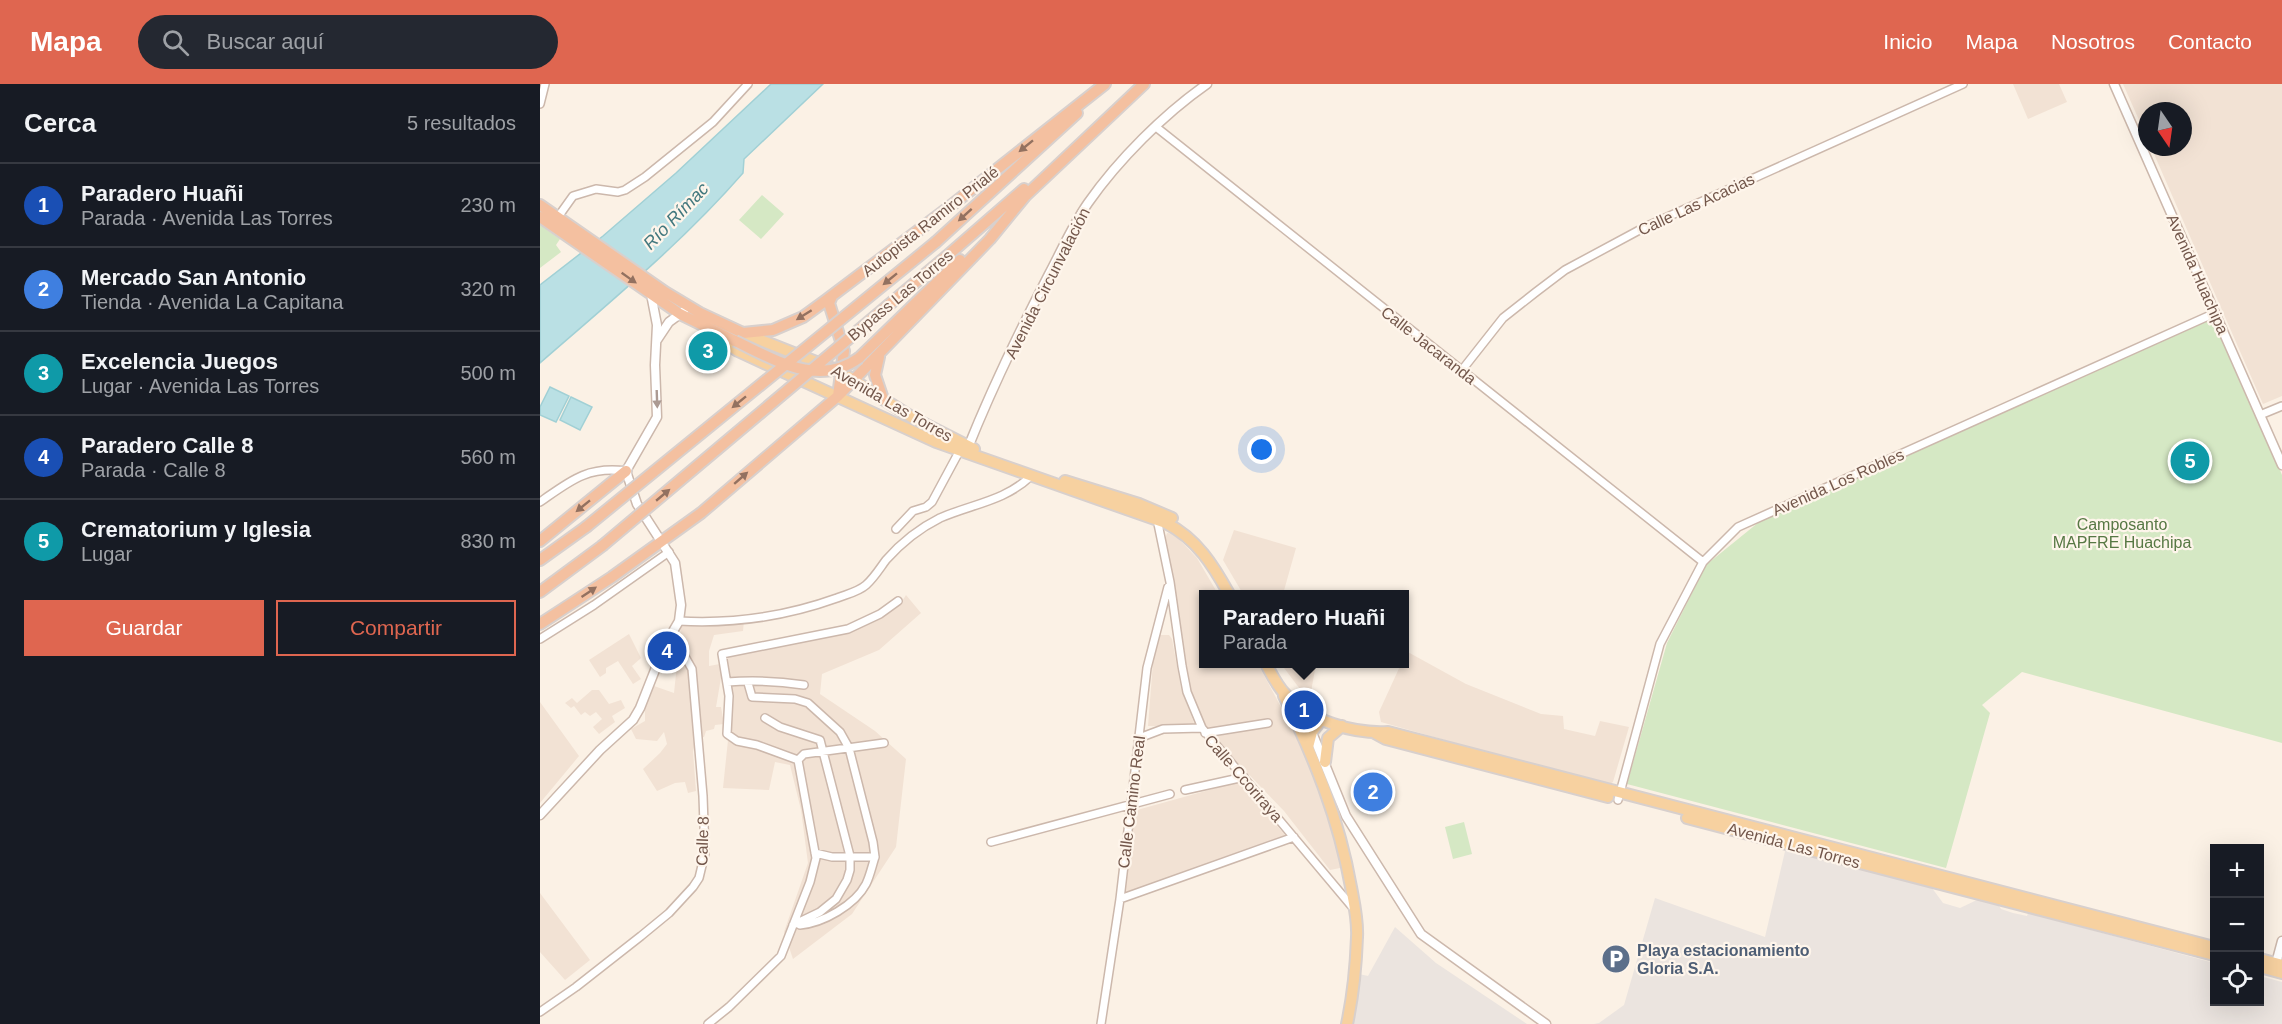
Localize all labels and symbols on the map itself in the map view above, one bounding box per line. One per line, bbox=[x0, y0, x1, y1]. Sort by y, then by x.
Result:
north arrow bbox=[2138, 102, 2192, 156]
one-way arrow bbox=[1018, 139, 1034, 152]
street label: Autopista Ramiro Prialé bbox=[859, 163, 1002, 280]
street label: Calle Las Acacias bbox=[1635, 170, 1757, 239]
water label: Río Rímac bbox=[639, 178, 713, 254]
street label: Avenida Circunvalación bbox=[1002, 205, 1093, 361]
one-way arrow bbox=[958, 208, 973, 222]
street label: Avenida Huachipa bbox=[2163, 212, 2232, 337]
street label: Bypass Las Torres bbox=[845, 247, 956, 344]
one-way arrow bbox=[621, 272, 636, 284]
one-way arrow bbox=[882, 272, 898, 285]
street label: Calle Jacaranda bbox=[1378, 303, 1480, 388]
one-way arrow bbox=[796, 310, 813, 321]
pin: 3 bbox=[688, 328, 728, 374]
street label: Avenida Las Torres bbox=[828, 362, 955, 445]
one-way arrow bbox=[652, 390, 661, 409]
one-way arrow bbox=[731, 396, 747, 409]
your location bbox=[1247, 435, 1276, 464]
pin: 5 bbox=[2170, 438, 2210, 484]
street label: Avenida Los Robles bbox=[1770, 446, 1907, 519]
one-way arrow bbox=[733, 472, 749, 485]
one-way arrow bbox=[655, 489, 670, 501]
one-way arrow bbox=[575, 499, 591, 512]
park label: Camposanto MAPFRE Huachipa bbox=[2053, 516, 2191, 551]
one-way arrow bbox=[580, 586, 596, 598]
pin: 4 bbox=[648, 628, 686, 674]
pin: 1 bbox=[1284, 688, 1323, 732]
street label: Calle Ccoriraya bbox=[1201, 731, 1286, 825]
street label: Calle Camino Real bbox=[1115, 735, 1148, 869]
pin: 2 bbox=[1354, 770, 1392, 814]
street label: Calle 8 bbox=[693, 816, 712, 866]
street label: Avenida Las Torres bbox=[1726, 820, 1862, 871]
place label: Playa estacionamiento Gloria S.A. bbox=[1637, 942, 1810, 977]
parking icon: Playa estacionamiento Gloria S.A. bbox=[1600, 943, 1632, 975]

